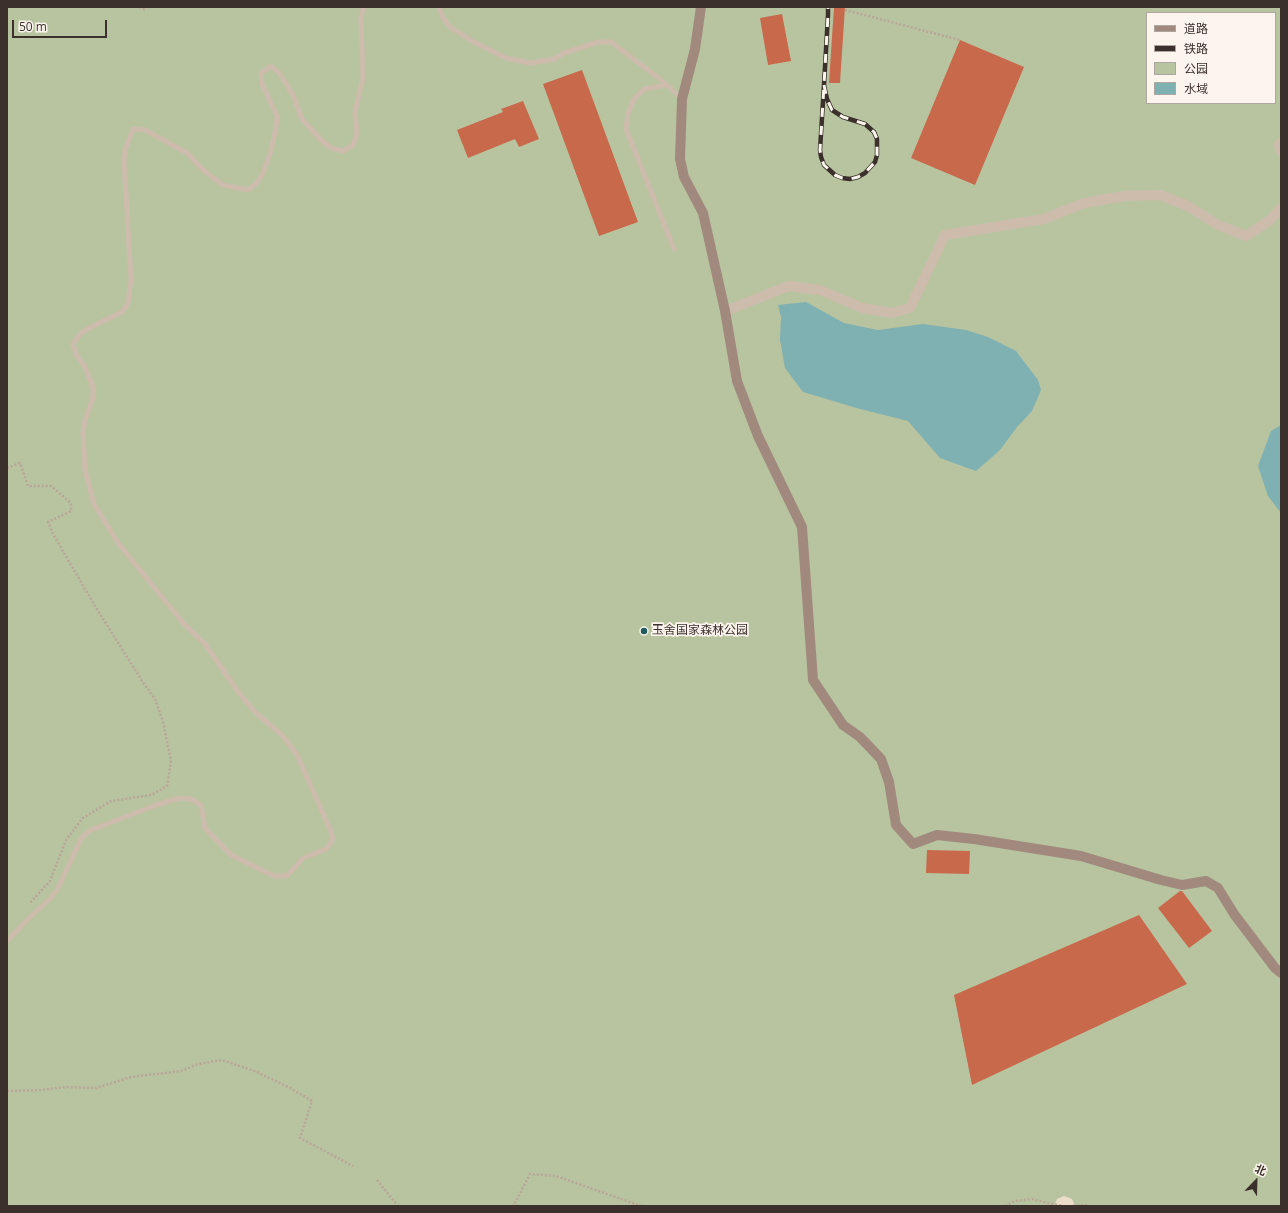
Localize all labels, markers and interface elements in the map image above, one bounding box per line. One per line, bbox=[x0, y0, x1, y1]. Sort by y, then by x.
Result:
scale bar bbox=[14, 12, 109, 38]
legend bbox=[1146, 12, 1276, 104]
text: 50 m bbox=[19, 18, 47, 35]
text: 道路 bbox=[1184, 20, 1208, 37]
text: 铁路 bbox=[1184, 40, 1208, 57]
text: 公园 bbox=[1184, 60, 1208, 77]
text: 水域 bbox=[1184, 80, 1208, 97]
place label: 玉舍国家森林公园 bbox=[652, 624, 748, 638]
marker: 玉舍国家森林公园 bbox=[639, 626, 649, 636]
text: 北 bbox=[1253, 1160, 1269, 1179]
north arrow bbox=[1236, 1161, 1276, 1201]

